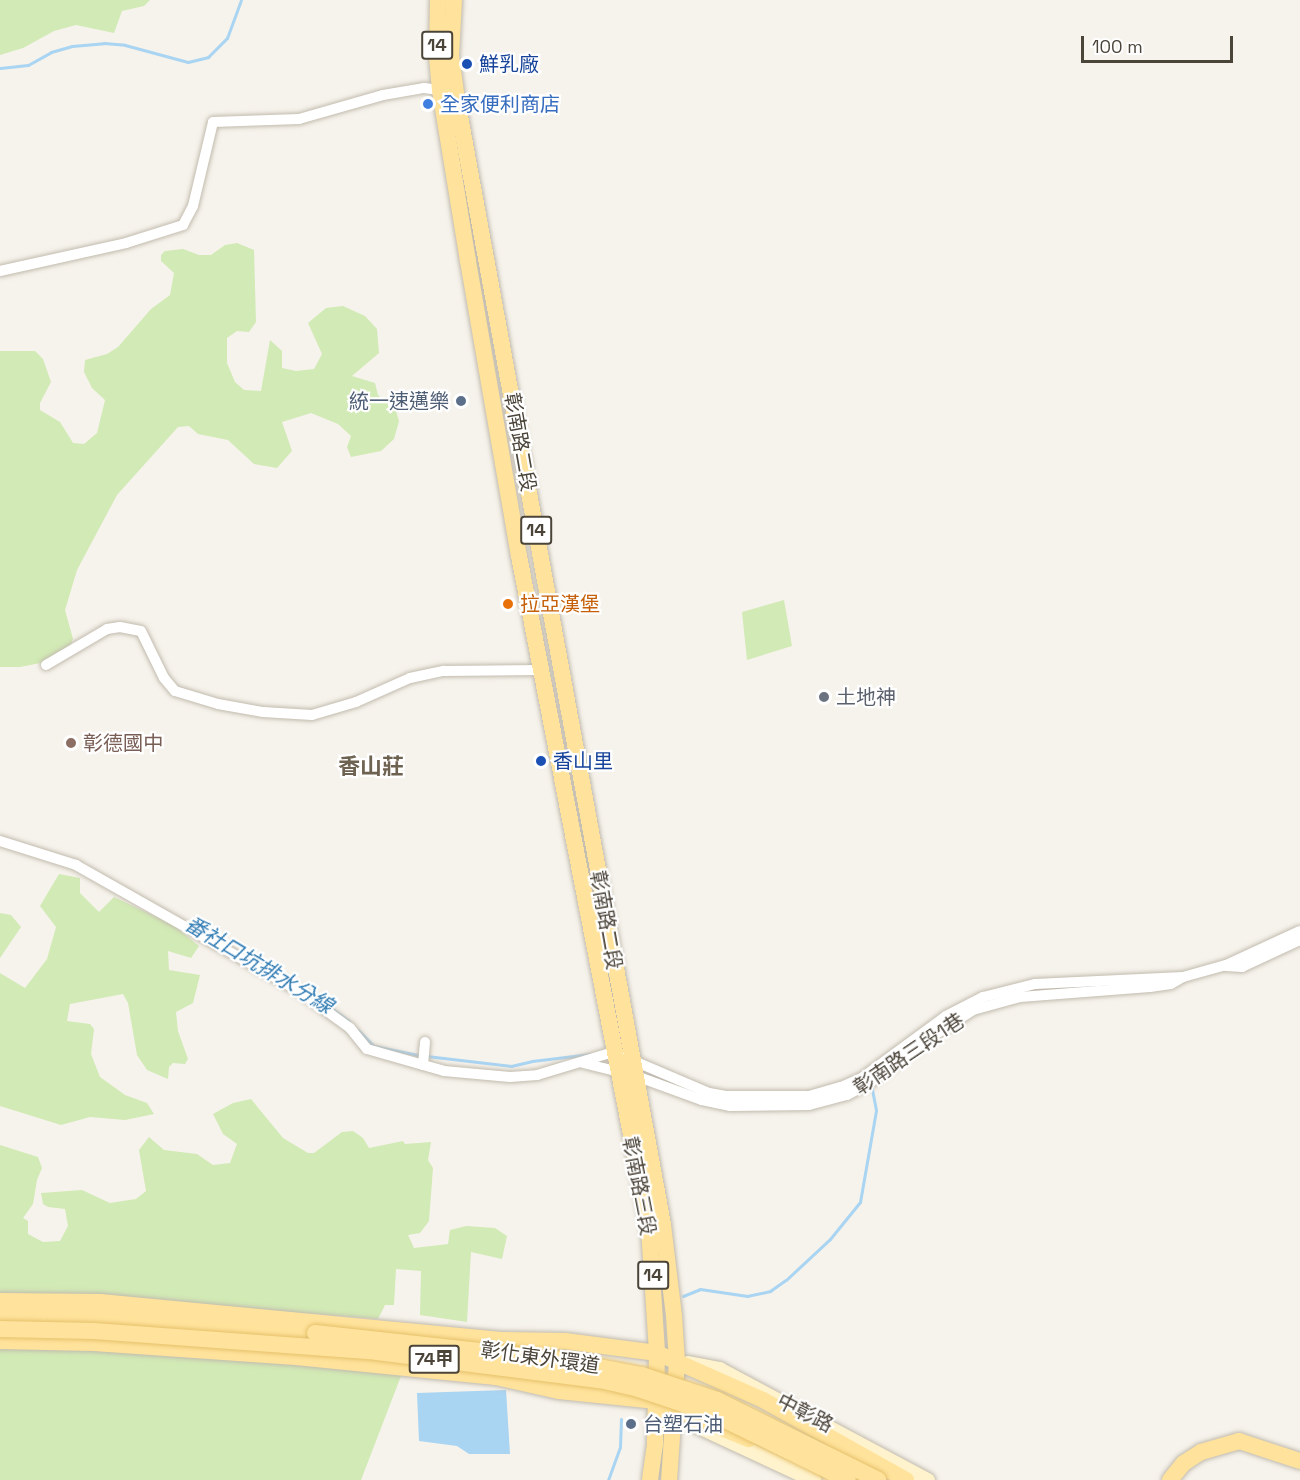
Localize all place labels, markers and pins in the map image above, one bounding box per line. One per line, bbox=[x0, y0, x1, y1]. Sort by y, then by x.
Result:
place label: 鮮乳廠 bbox=[479, 52, 539, 76]
marker: 鮮乳廠 bbox=[460, 57, 474, 71]
place label: 全家便利商店 bbox=[440, 92, 560, 116]
marker: 全家便利商店 bbox=[421, 97, 435, 111]
place label: 統一速邁樂 bbox=[349, 389, 449, 413]
marker: 統一速邁樂 bbox=[454, 394, 468, 408]
place label: 拉亞漢堡 bbox=[520, 592, 600, 616]
marker: 拉亞漢堡 bbox=[501, 597, 515, 611]
place label: 土地神 bbox=[836, 685, 896, 709]
marker: 土地神 bbox=[817, 690, 831, 704]
place label: 彰德國中 bbox=[83, 731, 163, 755]
marker: 彰德國中 bbox=[64, 736, 78, 750]
place label: 香山里 bbox=[553, 749, 613, 773]
marker: 香山里 bbox=[534, 754, 548, 768]
place label: 台塑石油 bbox=[643, 1412, 723, 1436]
marker: 台塑石油 bbox=[624, 1417, 638, 1431]

